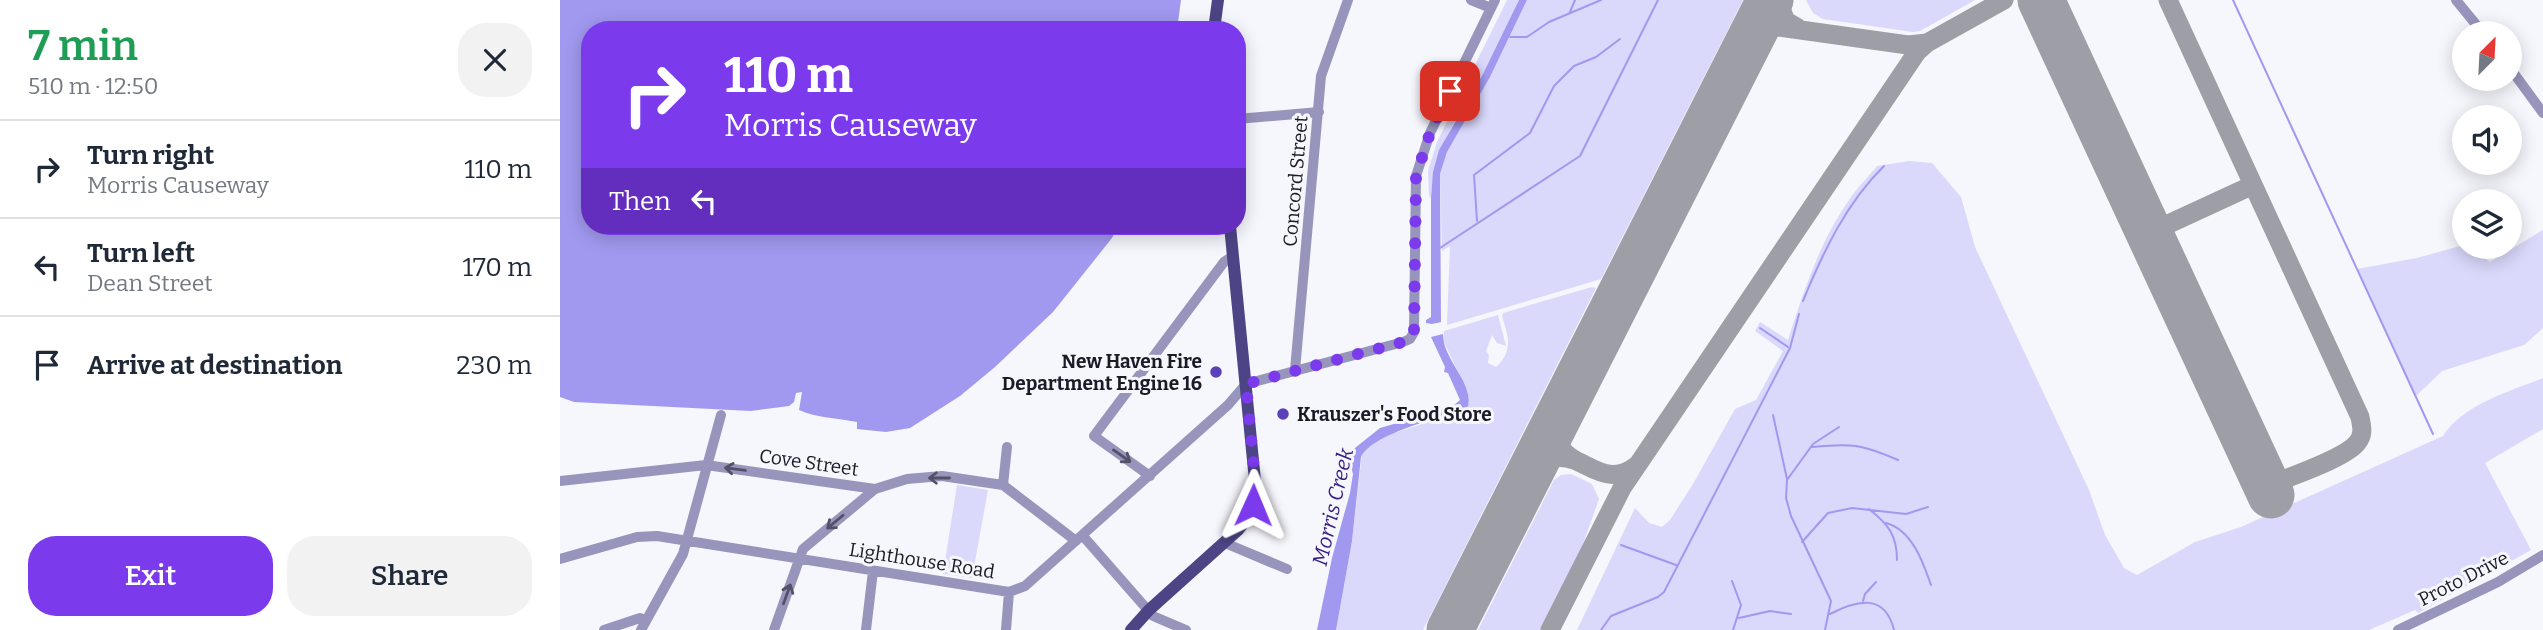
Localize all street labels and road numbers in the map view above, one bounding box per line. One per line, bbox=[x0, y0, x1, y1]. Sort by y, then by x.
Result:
street label: Concord Street bbox=[1278, 114, 1313, 248]
street label: Cove Street bbox=[758, 444, 860, 481]
street label: Lighthouse Road bbox=[847, 538, 996, 583]
street label: Proto Drive bbox=[2414, 546, 2512, 611]

